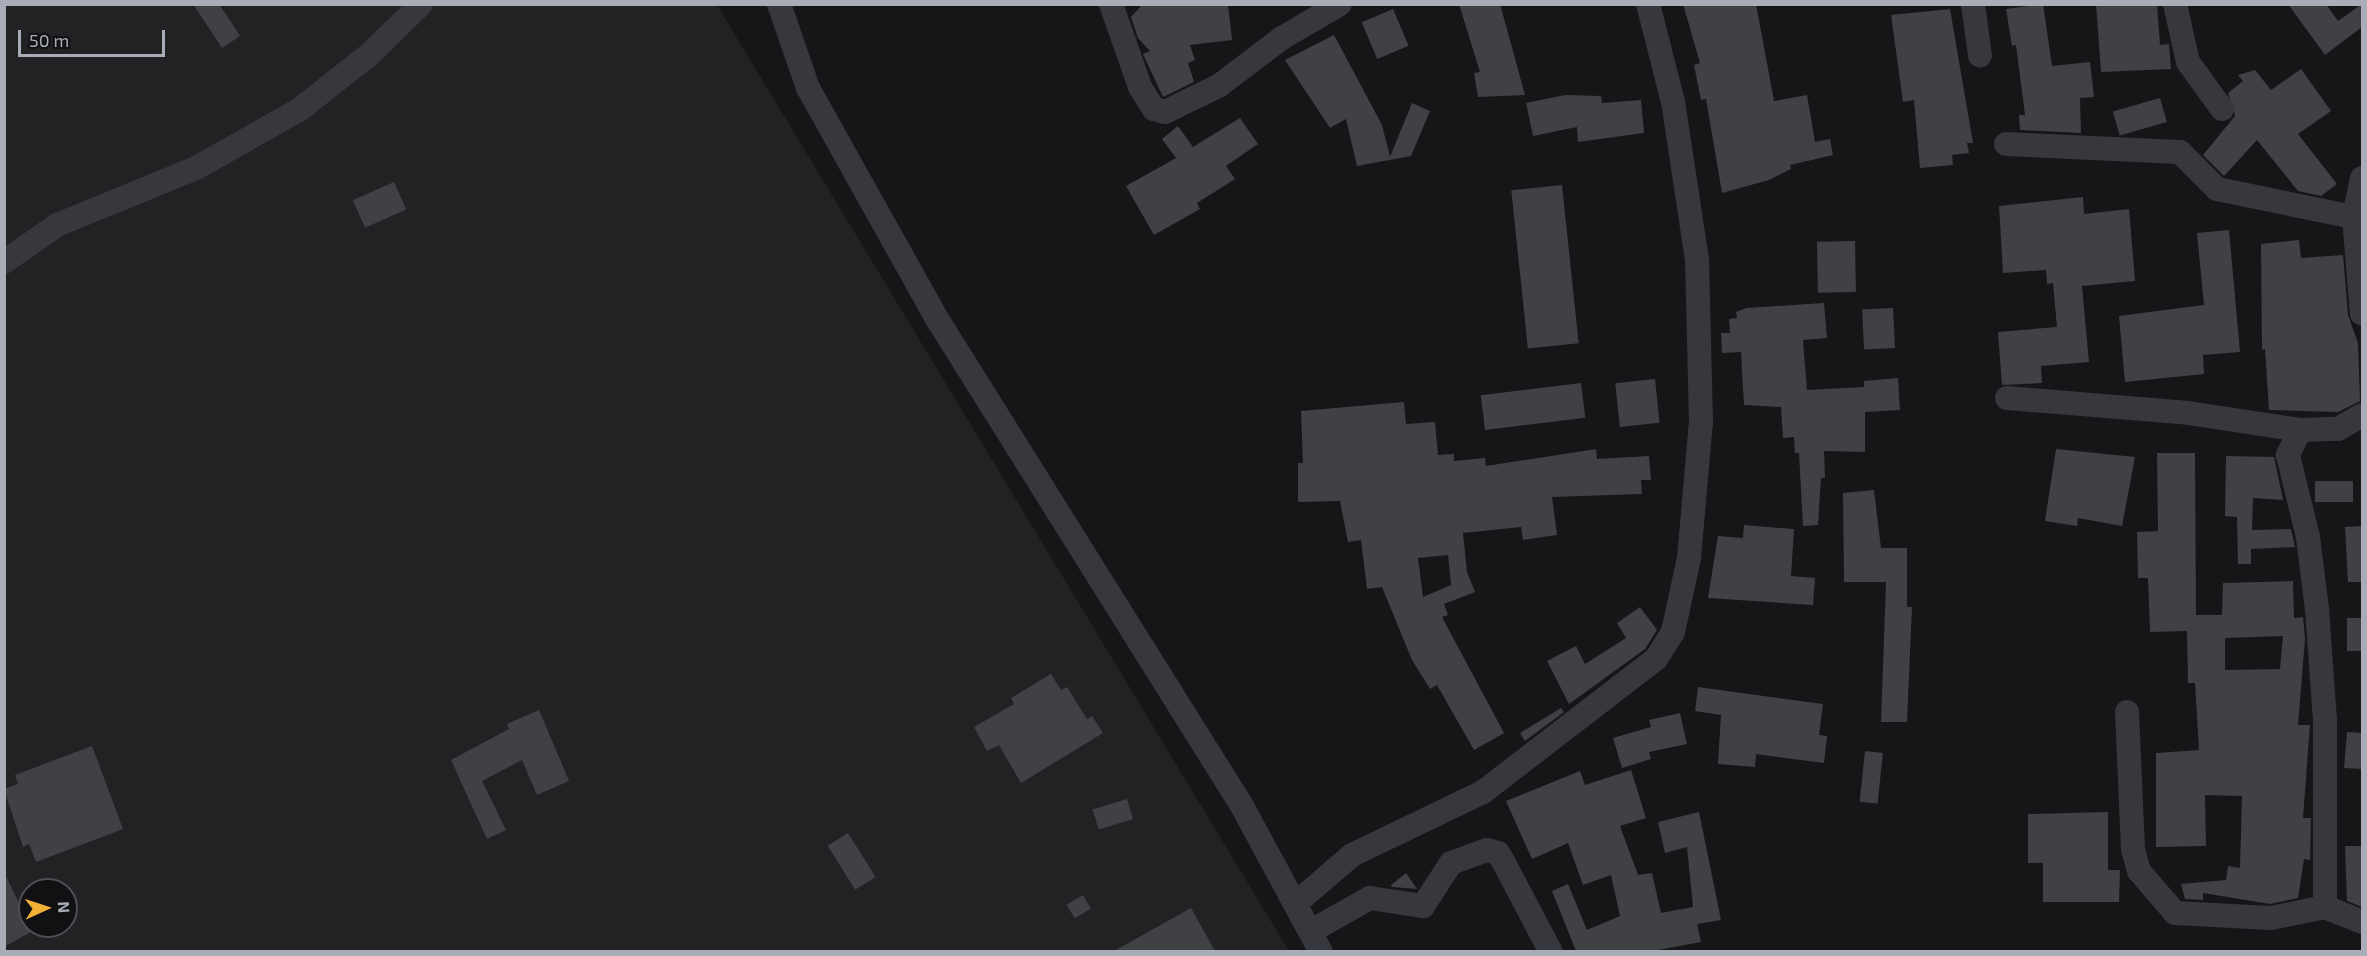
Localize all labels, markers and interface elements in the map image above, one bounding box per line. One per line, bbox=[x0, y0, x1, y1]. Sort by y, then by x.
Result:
scale bar bbox=[21, 18, 168, 56]
text: 50 m bbox=[29, 29, 69, 51]
north arrow bbox=[18, 878, 78, 938]
text: N bbox=[55, 901, 74, 913]

